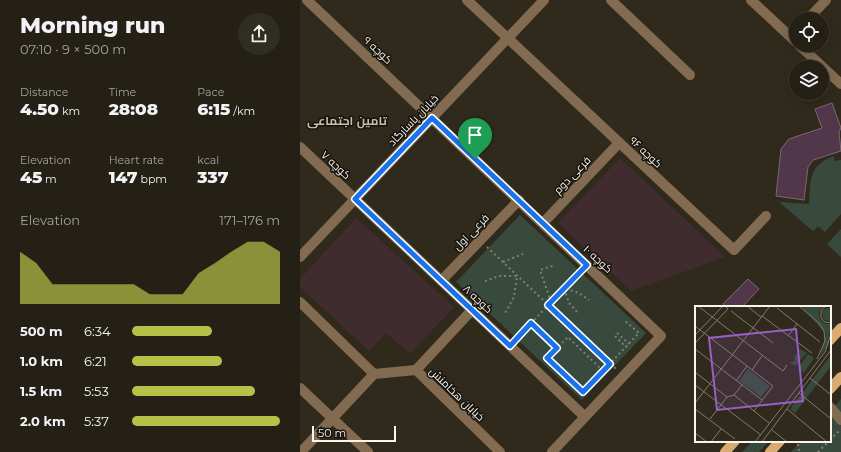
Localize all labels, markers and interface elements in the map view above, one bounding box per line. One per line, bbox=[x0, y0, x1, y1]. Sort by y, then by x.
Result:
text: Morning run bbox=[20, 12, 165, 39]
map controls bbox=[789, 12, 829, 100]
button: locate bbox=[789, 12, 829, 52]
button: share bbox=[238, 13, 280, 55]
street label: کوچه ۹ bbox=[361, 33, 395, 67]
text: 07:10 · 9 × 500 m bbox=[20, 41, 126, 57]
button: layers bbox=[789, 60, 829, 100]
text: Distance bbox=[20, 85, 68, 99]
text: Time bbox=[109, 85, 136, 99]
text: Pace bbox=[197, 85, 224, 99]
street label: خیابان پاسارگاد bbox=[385, 91, 441, 149]
text: 4.50 bbox=[20, 99, 59, 119]
text: 28:08 bbox=[109, 99, 158, 119]
text: 6:15 bbox=[197, 99, 230, 119]
text: km bbox=[59, 104, 80, 118]
text: /km bbox=[230, 104, 255, 118]
district label: تامین اجتماعی bbox=[307, 113, 388, 129]
pin bbox=[458, 118, 492, 159]
icon: arrive bbox=[464, 124, 486, 146]
street label: کوچه ۹۶ bbox=[627, 133, 665, 171]
street label: کوچه ۷ bbox=[318, 148, 354, 182]
text: Elevation bbox=[20, 153, 71, 167]
text: Heart rate bbox=[109, 153, 164, 167]
text: kcal bbox=[197, 153, 219, 167]
street label: فرعی دوم bbox=[551, 153, 594, 198]
text: 45 bbox=[20, 167, 42, 187]
text: 147 bbox=[109, 167, 138, 187]
text: 337 bbox=[197, 167, 228, 187]
text: m bbox=[42, 172, 57, 186]
text: bpm bbox=[138, 172, 167, 186]
street label: فرعی اول bbox=[450, 211, 492, 253]
text: Elevation bbox=[20, 212, 80, 228]
text: 171–176 m bbox=[219, 212, 280, 228]
street label: کوچه ۱۰ bbox=[581, 242, 616, 276]
street label: کوچه ۸ bbox=[460, 282, 496, 316]
inset map bbox=[695, 306, 831, 442]
text: 500 m bbox=[20, 323, 63, 339]
text: 6:34 bbox=[84, 323, 111, 339]
text: 1.0 km bbox=[20, 353, 63, 369]
text: 6:21 bbox=[84, 353, 107, 369]
street label: خیابان هخامنش bbox=[426, 364, 488, 424]
text: 1.5 km bbox=[20, 383, 62, 399]
text: 5:53 bbox=[84, 383, 109, 399]
text: 2.0 km bbox=[20, 413, 66, 429]
text: 5:37 bbox=[84, 413, 109, 429]
scale bar bbox=[312, 424, 396, 443]
text: 50 m bbox=[318, 426, 346, 440]

